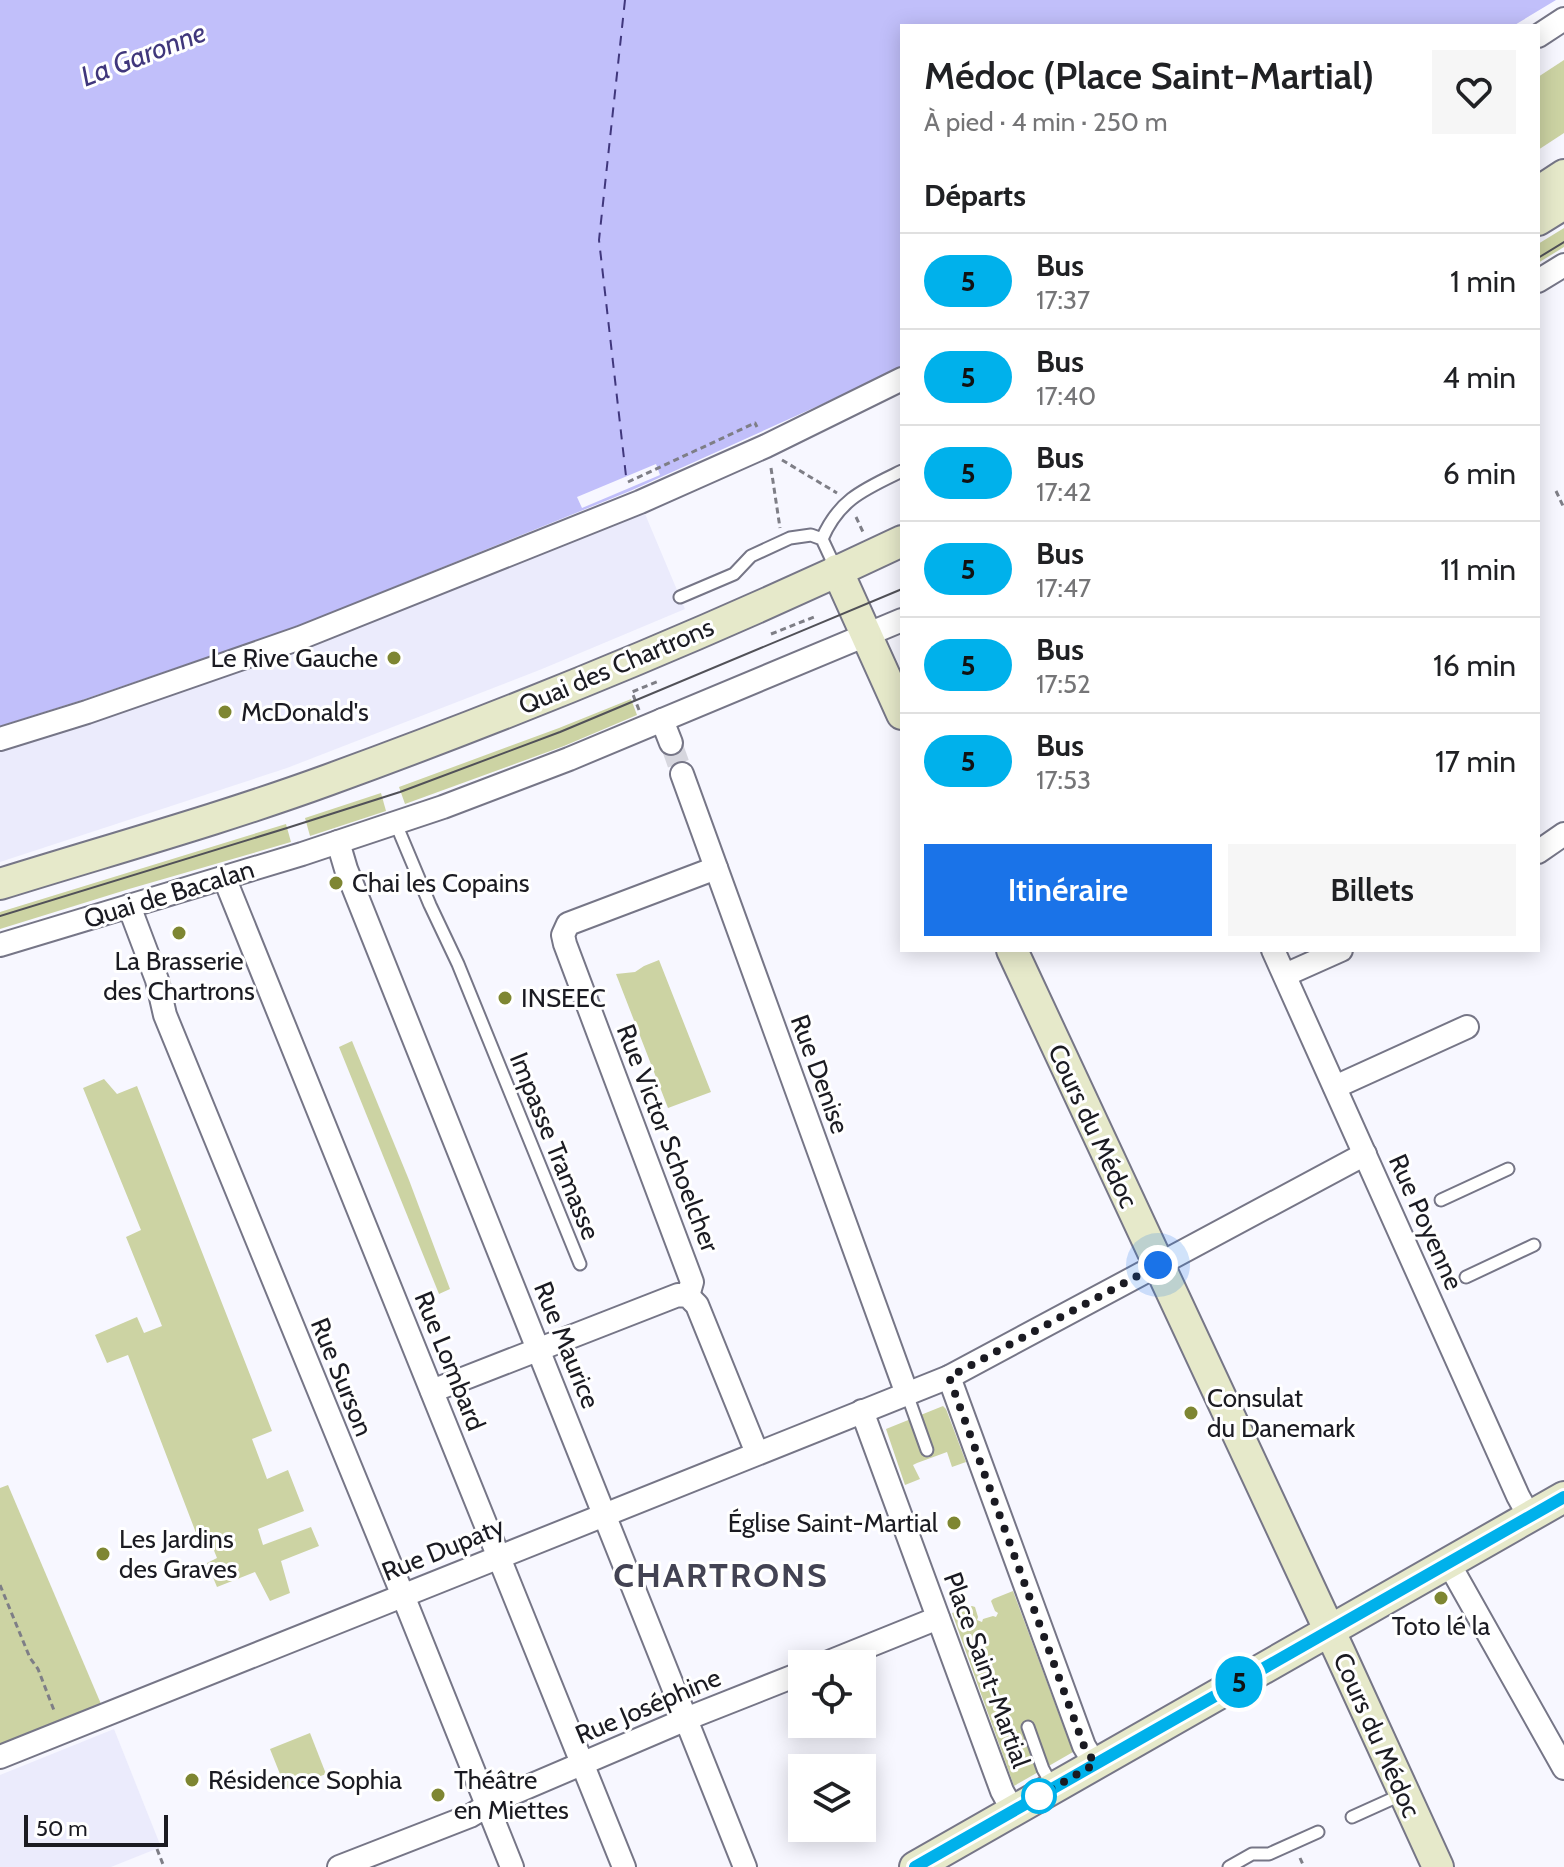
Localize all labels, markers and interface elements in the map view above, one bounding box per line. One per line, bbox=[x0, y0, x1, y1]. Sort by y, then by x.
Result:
water label: La Garonne bbox=[76, 15, 210, 93]
button: heart bbox=[1432, 50, 1516, 134]
text: Médoc (Place Saint-Martial) bbox=[924, 52, 1374, 99]
text: À pied · 4 min · 250 m bbox=[924, 106, 1168, 138]
text: Départs bbox=[924, 177, 1026, 214]
text: Bus bbox=[1036, 247, 1084, 284]
text: 1 min bbox=[1450, 263, 1516, 300]
text: 5 bbox=[960, 264, 976, 298]
text: 17:37 bbox=[1036, 284, 1090, 316]
text: Bus bbox=[1036, 343, 1084, 380]
text: 4 min bbox=[1442, 359, 1516, 396]
text: 5 bbox=[960, 360, 976, 394]
text: 17:40 bbox=[1036, 380, 1096, 412]
text: Bus bbox=[1036, 439, 1084, 476]
text: 6 min bbox=[1443, 455, 1516, 492]
text: 5 bbox=[960, 456, 976, 490]
text: 17:42 bbox=[1036, 476, 1092, 508]
text: Bus bbox=[1036, 535, 1084, 572]
text: 11 min bbox=[1440, 551, 1516, 588]
text: 5 bbox=[960, 552, 976, 586]
text: 17:47 bbox=[1036, 572, 1091, 604]
street label: Quai des Chartrons bbox=[514, 610, 719, 722]
text: Bus bbox=[1036, 631, 1084, 668]
place label: Le Rive Gauche bbox=[211, 642, 378, 674]
text: 16 min bbox=[1433, 647, 1516, 684]
text: 5 bbox=[960, 648, 976, 682]
marker: Le Rive Gauche bbox=[385, 649, 403, 667]
text: 17:52 bbox=[1036, 668, 1091, 700]
place label: McDonald's bbox=[241, 696, 369, 728]
marker: McDonald's bbox=[216, 703, 234, 721]
text: Bus bbox=[1036, 727, 1084, 764]
text: 17 min bbox=[1435, 743, 1516, 780]
text: 5 bbox=[960, 744, 976, 778]
text: 17:53 bbox=[1036, 764, 1091, 796]
button: Itinéraire bbox=[924, 844, 1212, 936]
button: Billets bbox=[1228, 844, 1516, 936]
street label: Quai de Bacalan bbox=[80, 853, 258, 935]
place label: Chai les Copains bbox=[352, 867, 530, 899]
marker: Chai les Copains bbox=[327, 874, 345, 892]
marker: La Brasserie des Chartrons bbox=[170, 924, 188, 942]
place label: La Brasserie des Chartrons bbox=[103, 945, 255, 1007]
place label: INSEEC bbox=[521, 982, 606, 1014]
marker: INSEEC bbox=[496, 989, 514, 1007]
street label: Rue Denise bbox=[784, 1010, 856, 1138]
street label: Rue Victor Schoelcher bbox=[610, 1019, 727, 1257]
street label: Cours du Médoc bbox=[1041, 1039, 1145, 1213]
street label: Impasse Tramasse bbox=[503, 1048, 607, 1244]
street label: Rue Poyenne bbox=[1382, 1149, 1470, 1295]
your location bbox=[1138, 1245, 1178, 1285]
street label: Rue Maurice bbox=[527, 1277, 607, 1413]
street label: Rue Lombard bbox=[408, 1287, 492, 1435]
street label: Rue Surson bbox=[304, 1313, 380, 1441]
place label: Consulat du Danemark bbox=[1207, 1382, 1355, 1444]
marker: Consulat du Danemark bbox=[1182, 1404, 1200, 1422]
place label: Église Saint-Martial bbox=[728, 1507, 938, 1539]
street label: Rue Dupaty bbox=[377, 1510, 509, 1588]
marker: Église Saint-Martial bbox=[945, 1514, 963, 1532]
place label: Les Jardins des Graves bbox=[119, 1523, 238, 1585]
marker: Les Jardins des Graves bbox=[94, 1545, 112, 1563]
district label: CHARTRONS bbox=[613, 1554, 829, 1596]
street label: Place Saint-Martial bbox=[937, 1568, 1037, 1772]
marker: Toto lé la bbox=[1432, 1589, 1450, 1607]
place label: Toto lé la bbox=[1392, 1610, 1491, 1642]
street label: Cours du Médoc bbox=[1326, 1648, 1428, 1823]
map controls bbox=[788, 1650, 876, 1842]
button: locate bbox=[788, 1650, 876, 1738]
line badge: 5 bbox=[1213, 1656, 1265, 1708]
street label: Rue Joséphine bbox=[571, 1661, 725, 1751]
text: 5 bbox=[1231, 1665, 1247, 1699]
button: layers bbox=[788, 1754, 876, 1842]
place label: Résidence Sophia bbox=[208, 1764, 402, 1796]
place label: Théâtre en Miettes bbox=[454, 1764, 569, 1826]
marker: Résidence Sophia bbox=[183, 1771, 201, 1789]
unlabelled marker bbox=[1022, 1779, 1056, 1813]
marker: Théâtre en Miettes bbox=[429, 1786, 447, 1804]
scale bar bbox=[24, 1811, 168, 1847]
text: 50 m bbox=[36, 1815, 88, 1842]

